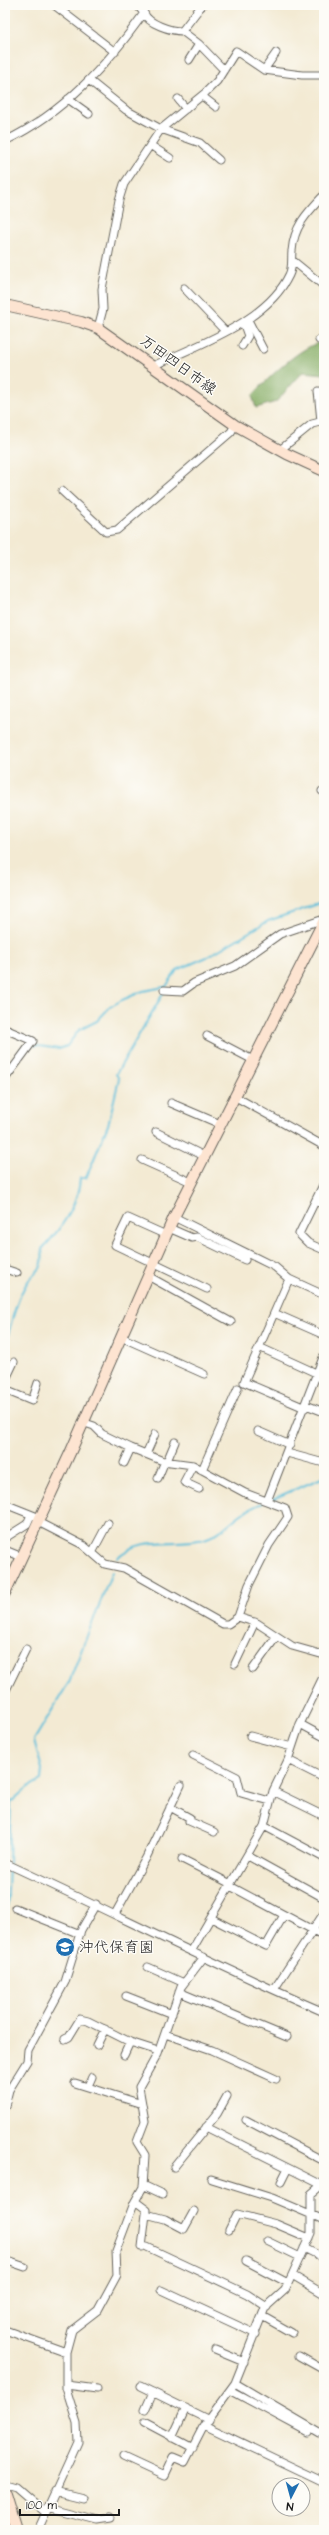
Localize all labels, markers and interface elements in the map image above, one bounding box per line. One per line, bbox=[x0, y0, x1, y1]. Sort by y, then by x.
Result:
street label: 万田四日市線 bbox=[135, 330, 221, 400]
school or university icon: 沖代保育園 bbox=[54, 1936, 76, 1958]
place label: 沖代保育園 bbox=[79, 1937, 154, 1958]
north arrow bbox=[271, 2477, 311, 2517]
scale bar bbox=[20, 2491, 119, 2517]
text: 100 m bbox=[26, 2497, 57, 2514]
text: N bbox=[286, 2499, 294, 2514]

